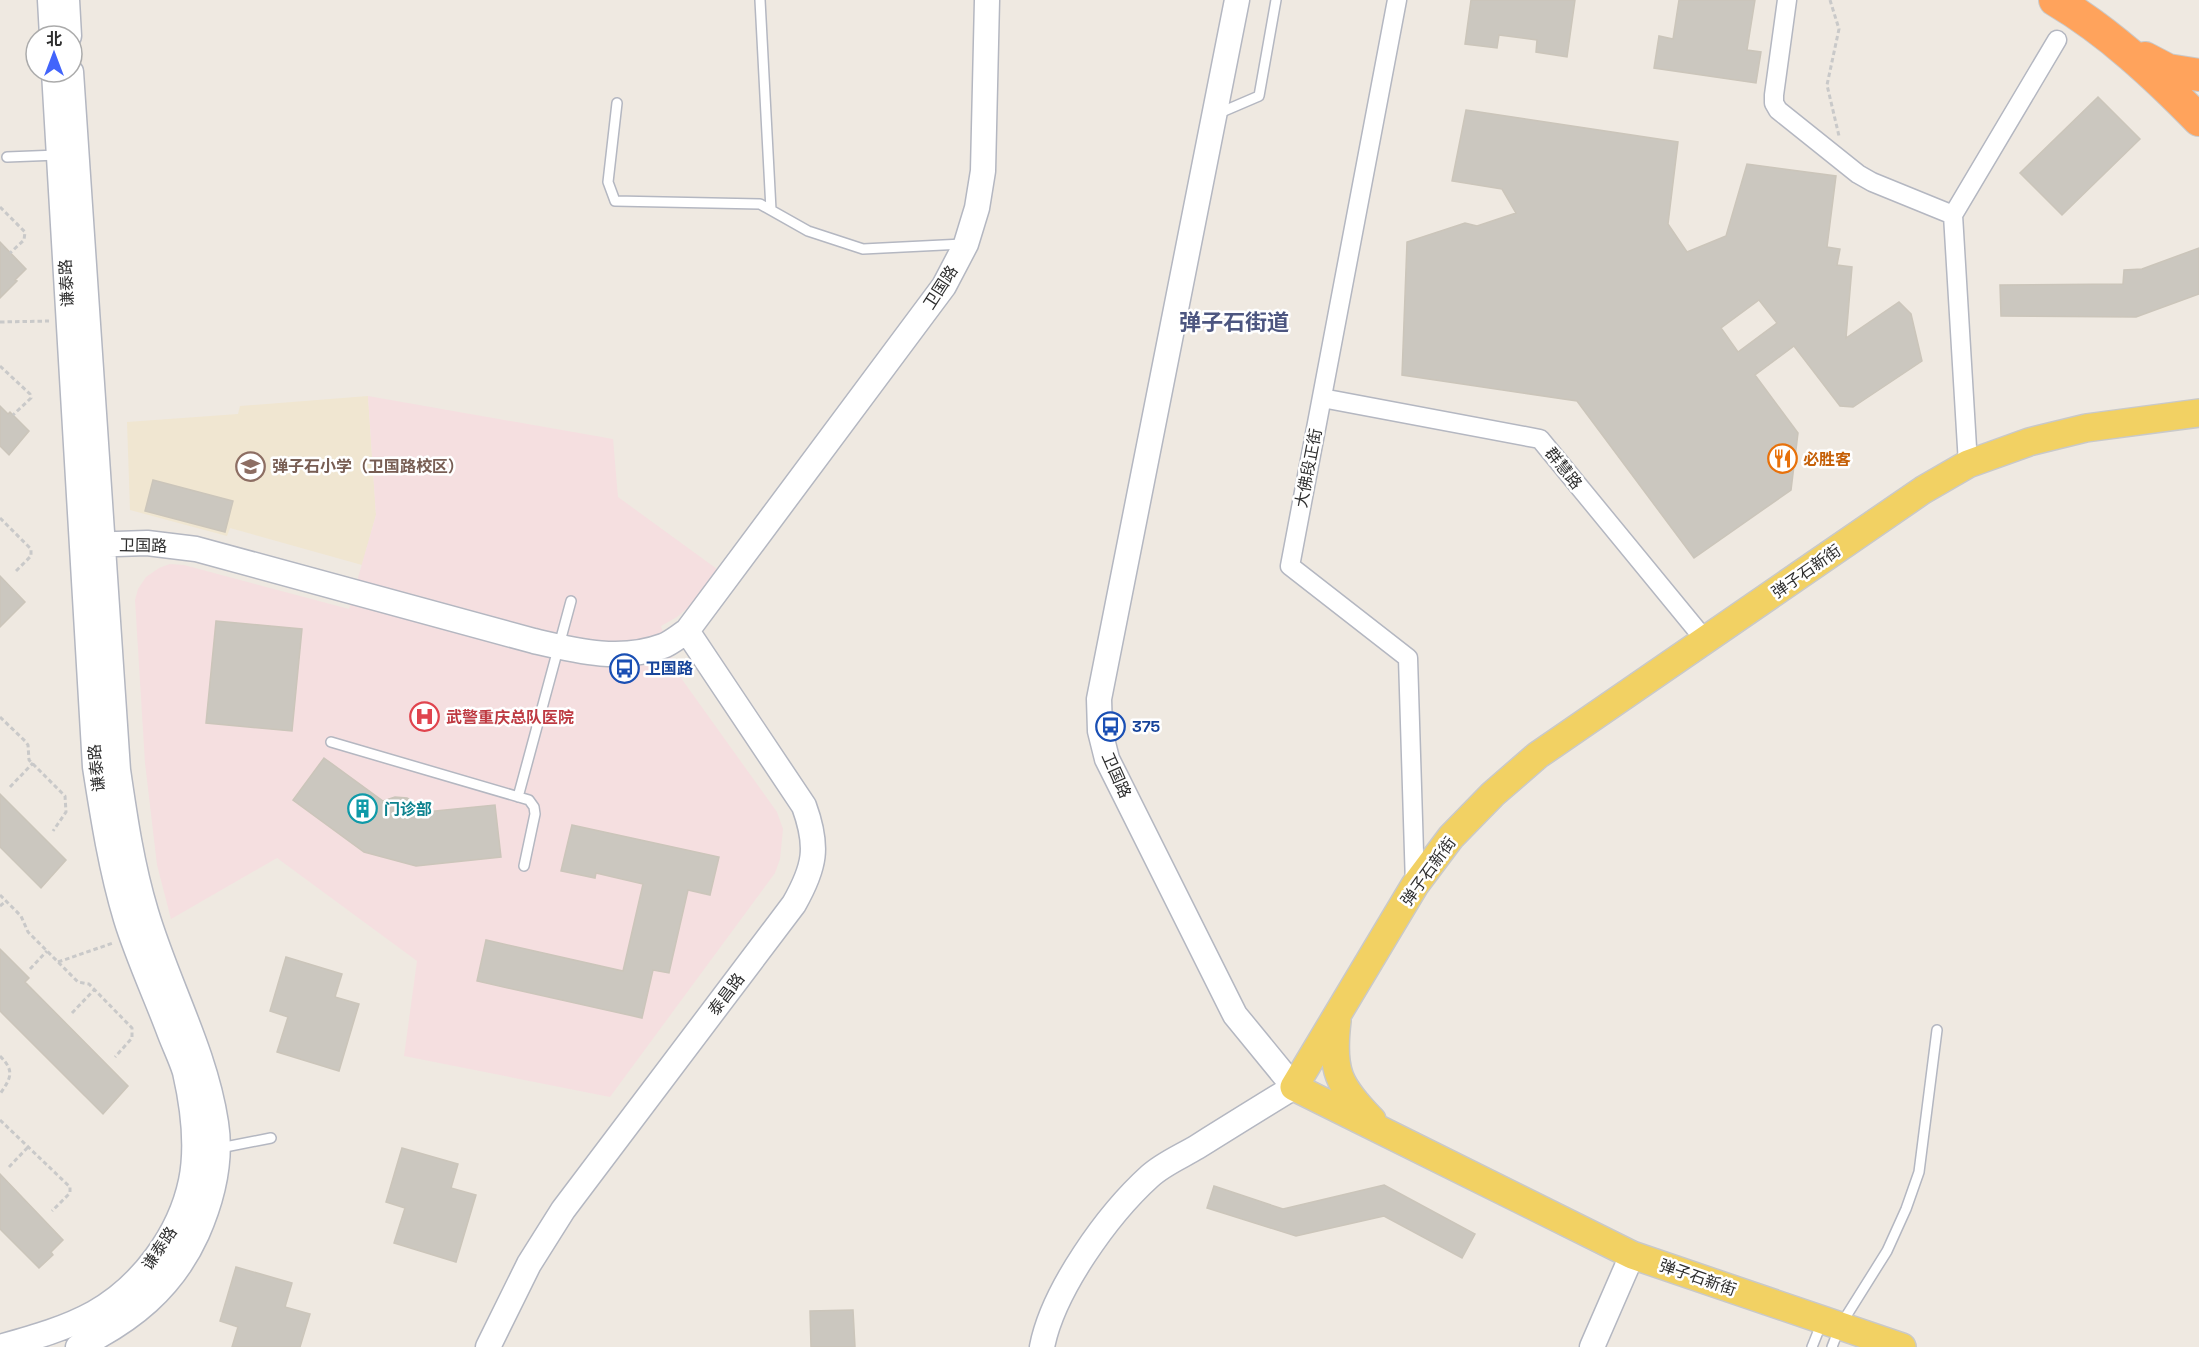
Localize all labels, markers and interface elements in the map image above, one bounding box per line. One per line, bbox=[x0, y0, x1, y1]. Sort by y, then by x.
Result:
north arrow bbox=[24, 24, 84, 84]
text: 北 bbox=[46, 29, 62, 50]
street label: 谦泰路 bbox=[55, 258, 78, 307]
street label: 卫国路 bbox=[919, 261, 962, 313]
district label: 弹子石街道 bbox=[1179, 308, 1289, 336]
street label: 大佛段正街 bbox=[1291, 427, 1326, 509]
street label: 群慧路 bbox=[1540, 443, 1587, 494]
restaurant icon: 必胜客 bbox=[1766, 443, 1798, 475]
place label: 必胜客 bbox=[1803, 449, 1851, 470]
school or university icon: 弹子石小学（卫国路校区） bbox=[235, 450, 267, 482]
place label: 弹子石小学（卫国路校区） bbox=[272, 456, 464, 477]
street label: 卫国路 bbox=[119, 535, 167, 556]
street label: 弹子石新街 bbox=[1767, 540, 1845, 603]
bus stop icon: 卫国路 bbox=[608, 652, 640, 684]
place label: 卫国路 bbox=[645, 658, 693, 679]
hospital icon: 武警重庆总队医院 bbox=[409, 701, 441, 733]
place label: 武警重庆总队医院 bbox=[446, 707, 574, 728]
bus stop icon: 375 bbox=[1095, 710, 1127, 742]
place label: 375 bbox=[1132, 716, 1161, 737]
street label: 谦泰路 bbox=[84, 743, 109, 793]
street label: 卫国路 bbox=[1097, 749, 1136, 801]
building icon: 门诊部 bbox=[347, 793, 379, 825]
place label: 门诊部 bbox=[384, 799, 432, 820]
street label: 弹子石新街 bbox=[1396, 833, 1460, 910]
street label: 泰昌路 bbox=[704, 969, 749, 1020]
street label: 谦泰路 bbox=[137, 1223, 182, 1274]
street label: 弹子石新街 bbox=[1657, 1255, 1739, 1300]

